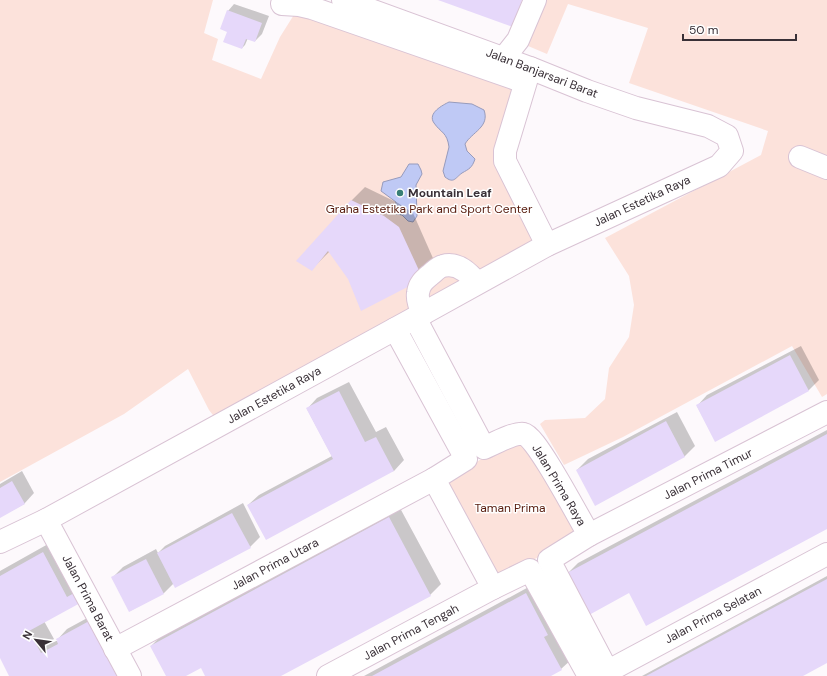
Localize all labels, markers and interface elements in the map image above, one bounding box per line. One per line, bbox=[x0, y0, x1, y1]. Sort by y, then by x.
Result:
scale bar bbox=[683, 16, 796, 42]
text: 50 m bbox=[689, 22, 718, 38]
street label: Jalan Banjarsari Barat bbox=[484, 44, 601, 102]
street label: Jalan Estetika Raya bbox=[591, 172, 693, 230]
place label: Mountain Leaf bbox=[408, 185, 492, 201]
marker: Mountain Leaf bbox=[395, 188, 405, 198]
park label: Graha Estetika Park and Sport Center bbox=[326, 201, 533, 217]
street label: Jalan Estetika Raya bbox=[224, 363, 324, 427]
street label: Jalan Prima Raya bbox=[528, 441, 590, 529]
street label: Jalan Prima Timur bbox=[661, 444, 756, 503]
park label: Taman Prima bbox=[474, 500, 546, 516]
street label: Jalan Prima Utara bbox=[229, 534, 321, 594]
street label: Jalan Prima Barat bbox=[58, 552, 118, 644]
street label: Jalan Prima Selatan bbox=[662, 583, 764, 647]
street label: Jalan Prima Tengah bbox=[360, 600, 462, 664]
north arrow bbox=[16, 620, 56, 660]
text: N bbox=[19, 628, 35, 642]

